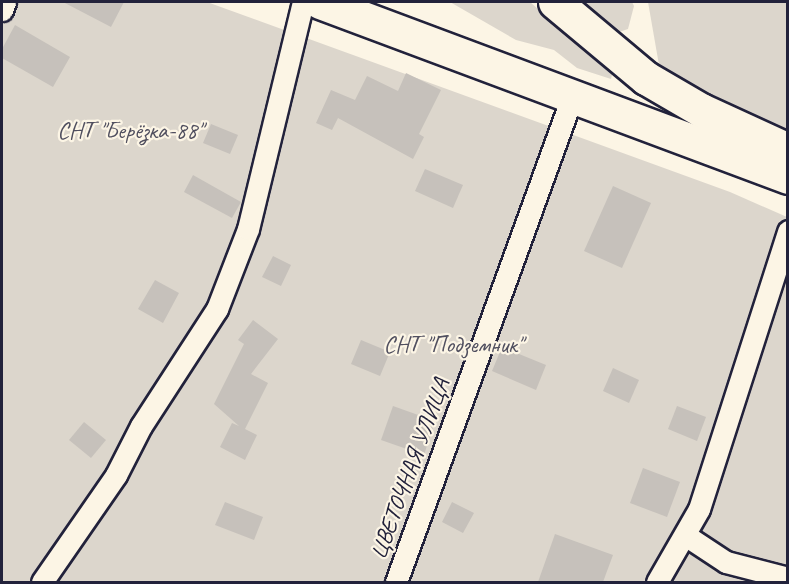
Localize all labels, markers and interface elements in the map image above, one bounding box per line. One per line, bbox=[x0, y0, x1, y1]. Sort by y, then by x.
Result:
park label: СНТ "Берёзка-88" bbox=[57, 117, 203, 145]
park label: СНТ "Подземник" bbox=[383, 331, 523, 359]
street label: ЦВЕТОЧНАЯ УЛИЦА bbox=[364, 375, 456, 563]

